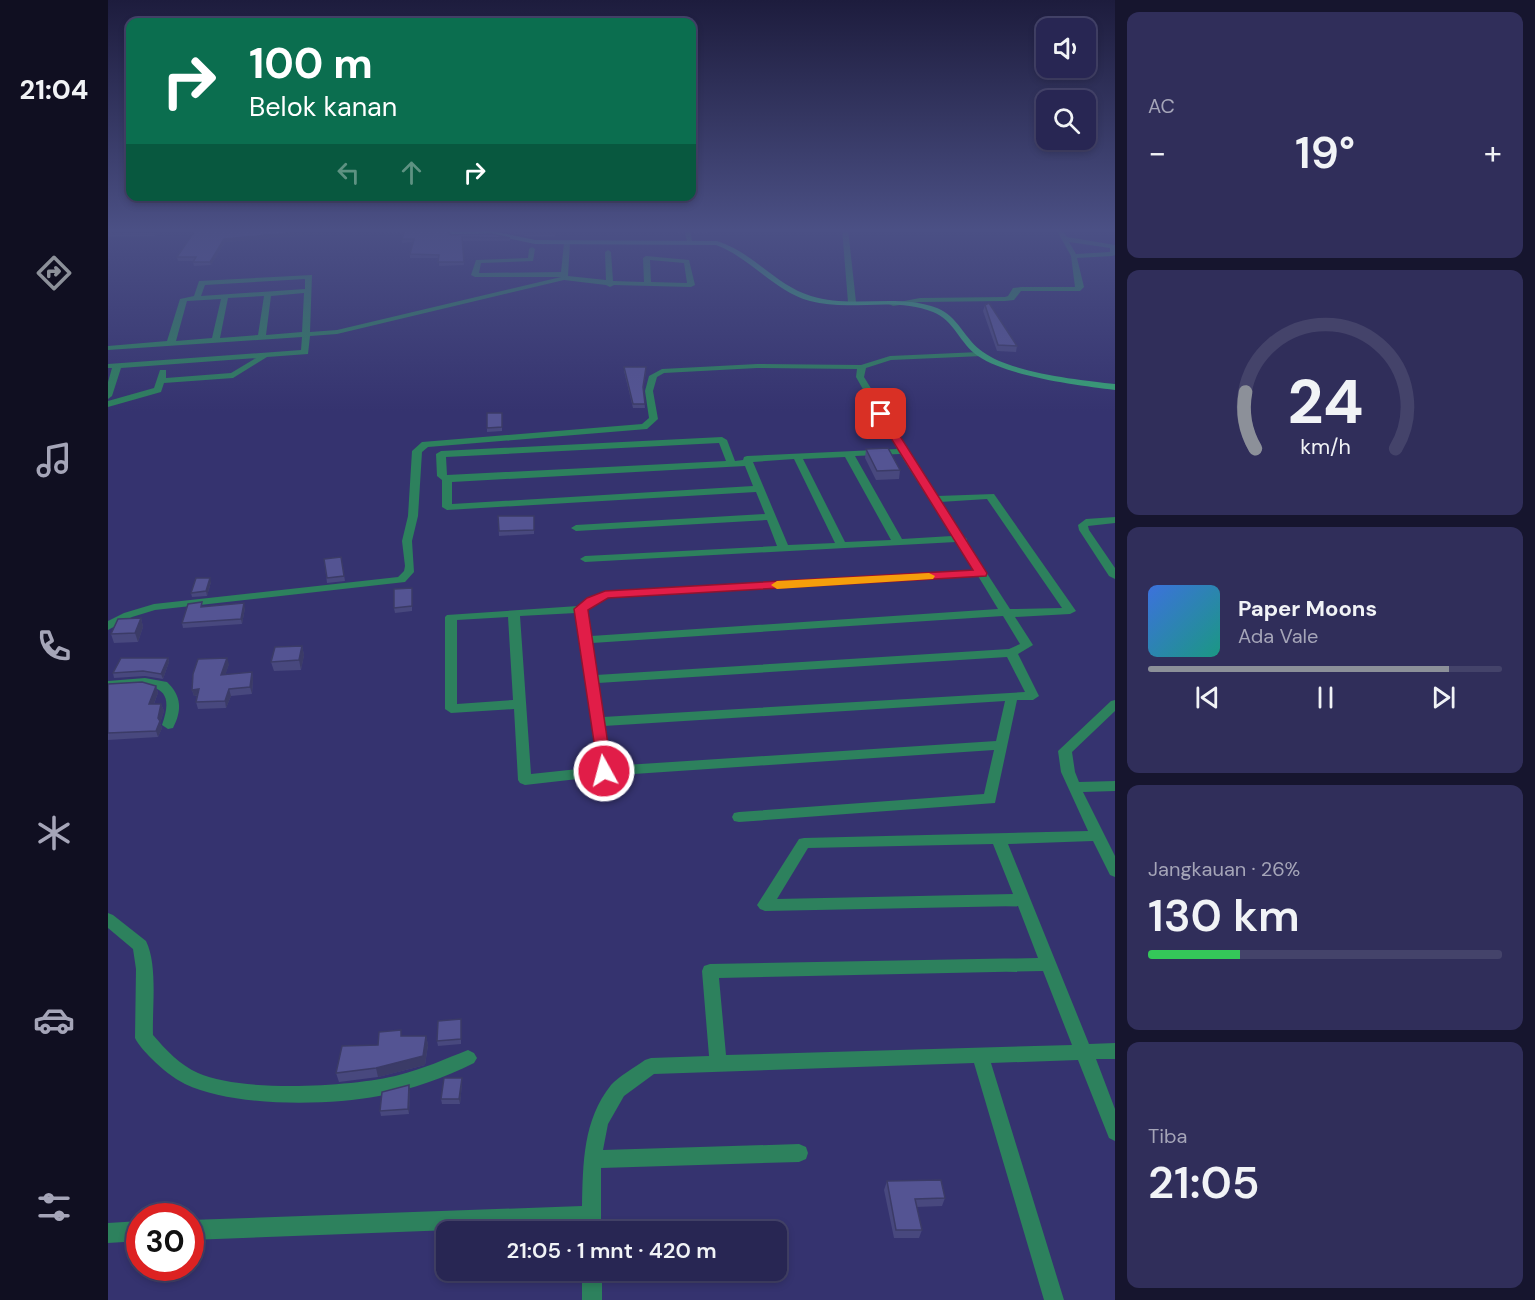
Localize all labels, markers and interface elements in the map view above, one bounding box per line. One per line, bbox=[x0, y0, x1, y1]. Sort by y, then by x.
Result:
map controls bbox=[1036, 18, 1096, 150]
button: sound bbox=[1036, 18, 1096, 78]
text: 100 m bbox=[249, 36, 373, 91]
icon: right bbox=[150, 42, 228, 120]
text: 21:04 bbox=[20, 72, 88, 107]
text: Belok kanan bbox=[249, 89, 397, 124]
button: search bbox=[1036, 90, 1096, 150]
text: AC bbox=[1148, 93, 1175, 119]
text: 19° bbox=[1295, 123, 1355, 182]
text: − bbox=[1148, 131, 1166, 174]
text: + bbox=[1484, 131, 1502, 174]
icon: left bbox=[332, 156, 365, 189]
icon: ahead bbox=[395, 156, 428, 189]
icon: right bbox=[458, 156, 491, 189]
icon: directions bbox=[33, 252, 75, 294]
text: 24 bbox=[1287, 362, 1363, 443]
pin bbox=[855, 388, 906, 439]
icon: arrive bbox=[864, 397, 897, 430]
text: km/h bbox=[1300, 434, 1350, 462]
icon: music bbox=[33, 439, 75, 481]
text: Paper Moons bbox=[1238, 594, 1377, 623]
text: Ada Vale bbox=[1238, 623, 1318, 649]
icon: phone bbox=[33, 625, 75, 667]
icon: previous bbox=[1191, 681, 1224, 714]
icon: pause bbox=[1309, 681, 1342, 714]
icon: next bbox=[1427, 681, 1460, 714]
position arrow bbox=[572, 739, 636, 803]
icon: climate bbox=[33, 812, 75, 854]
text: Jangkauan · 26% bbox=[1148, 856, 1300, 882]
text: 130 km bbox=[1148, 886, 1300, 945]
icon: car bbox=[33, 999, 75, 1041]
text: Tiba bbox=[1148, 1123, 1187, 1149]
text: 21:05 bbox=[1148, 1153, 1260, 1212]
icon: filters bbox=[33, 1186, 75, 1228]
speed limit sign: 30 bbox=[126, 1203, 204, 1281]
text: 21:05 · 1 mnt · 420 m bbox=[506, 1236, 717, 1265]

